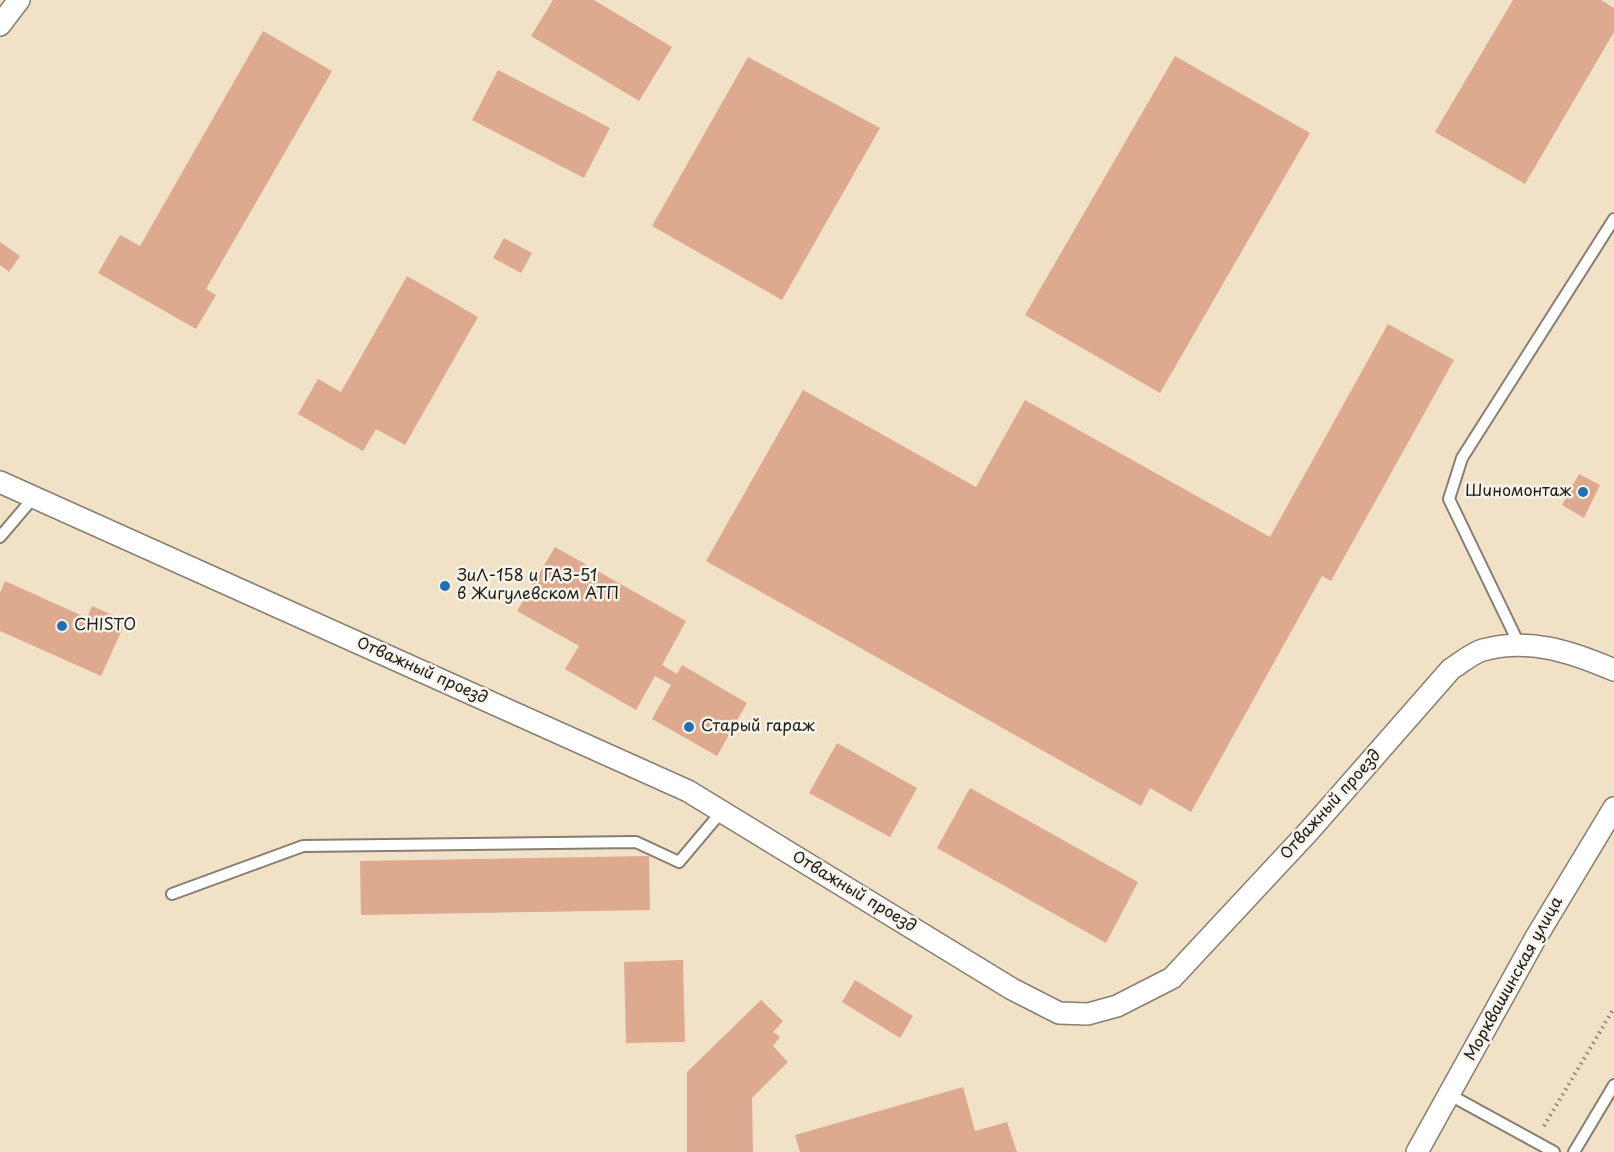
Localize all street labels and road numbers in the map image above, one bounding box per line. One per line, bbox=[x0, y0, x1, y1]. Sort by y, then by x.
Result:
street label: Отважный проезд bbox=[353, 633, 491, 709]
street label: Отважный проезд bbox=[1277, 746, 1385, 864]
street label: Отважный проезд bbox=[788, 847, 920, 937]
street label: Морквашинская улица bbox=[1461, 894, 1567, 1064]

